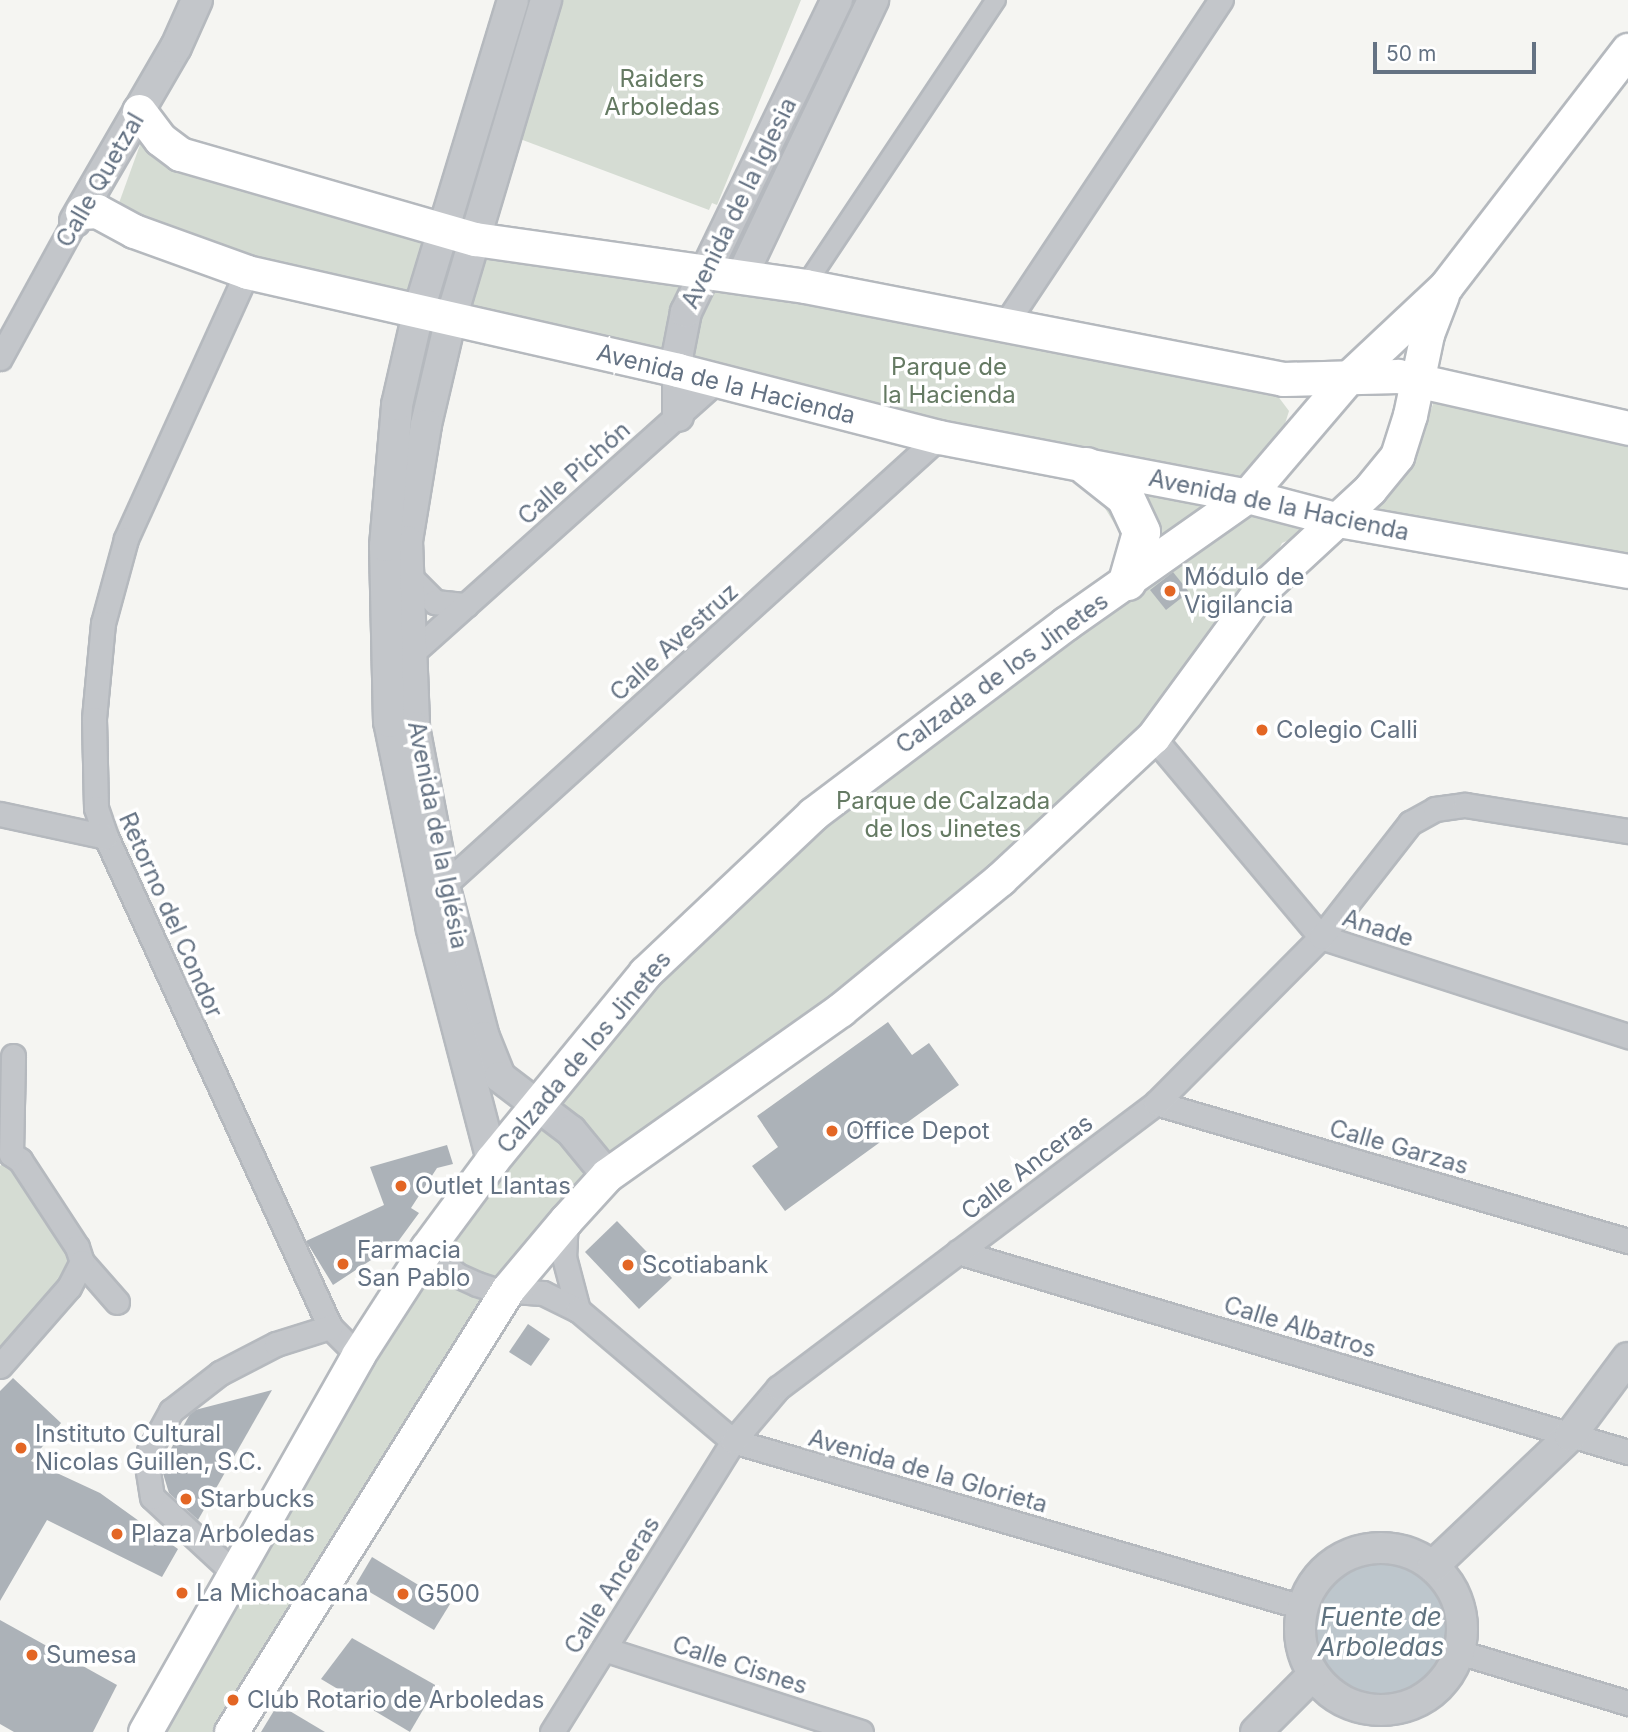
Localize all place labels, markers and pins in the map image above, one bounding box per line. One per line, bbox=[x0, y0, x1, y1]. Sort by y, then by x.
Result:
place label: Módulo de Vigilancia bbox=[1184, 563, 1305, 619]
marker: Módulo de Vigilancia bbox=[1162, 583, 1178, 599]
place label: Colegio Calli bbox=[1276, 716, 1418, 744]
marker: Colegio Calli bbox=[1254, 722, 1270, 738]
place label: Office Depot bbox=[846, 1117, 990, 1145]
marker: Office Depot bbox=[824, 1123, 840, 1139]
place label: Outlet Llantas bbox=[415, 1172, 571, 1200]
marker: Outlet Llantas bbox=[393, 1178, 409, 1194]
place label: Farmacia San Pablo bbox=[357, 1236, 471, 1292]
place label: Scotiabank bbox=[642, 1251, 768, 1279]
marker: Farmacia San Pablo bbox=[335, 1256, 351, 1272]
marker: Scotiabank bbox=[620, 1257, 636, 1273]
place label: Instituto Cultural Nicolas Guillen, S.C. bbox=[35, 1420, 263, 1476]
marker: Instituto Cultural Nicolas Guillen, S.C. bbox=[13, 1440, 29, 1456]
place label: Starbucks bbox=[200, 1485, 315, 1513]
marker: Starbucks bbox=[178, 1491, 194, 1507]
place label: Plaza Arboledas bbox=[131, 1520, 315, 1548]
marker: Plaza Arboledas bbox=[109, 1526, 125, 1542]
place label: La Michoacana bbox=[196, 1579, 368, 1607]
place label: G500 bbox=[417, 1580, 480, 1608]
marker: La Michoacana bbox=[174, 1585, 190, 1601]
marker: G500 bbox=[395, 1586, 411, 1602]
place label: Sumesa bbox=[46, 1641, 137, 1669]
marker: Sumesa bbox=[24, 1647, 40, 1663]
place label: Club Rotario de Arboledas bbox=[247, 1686, 544, 1714]
marker: Club Rotario de Arboledas bbox=[225, 1692, 241, 1708]

